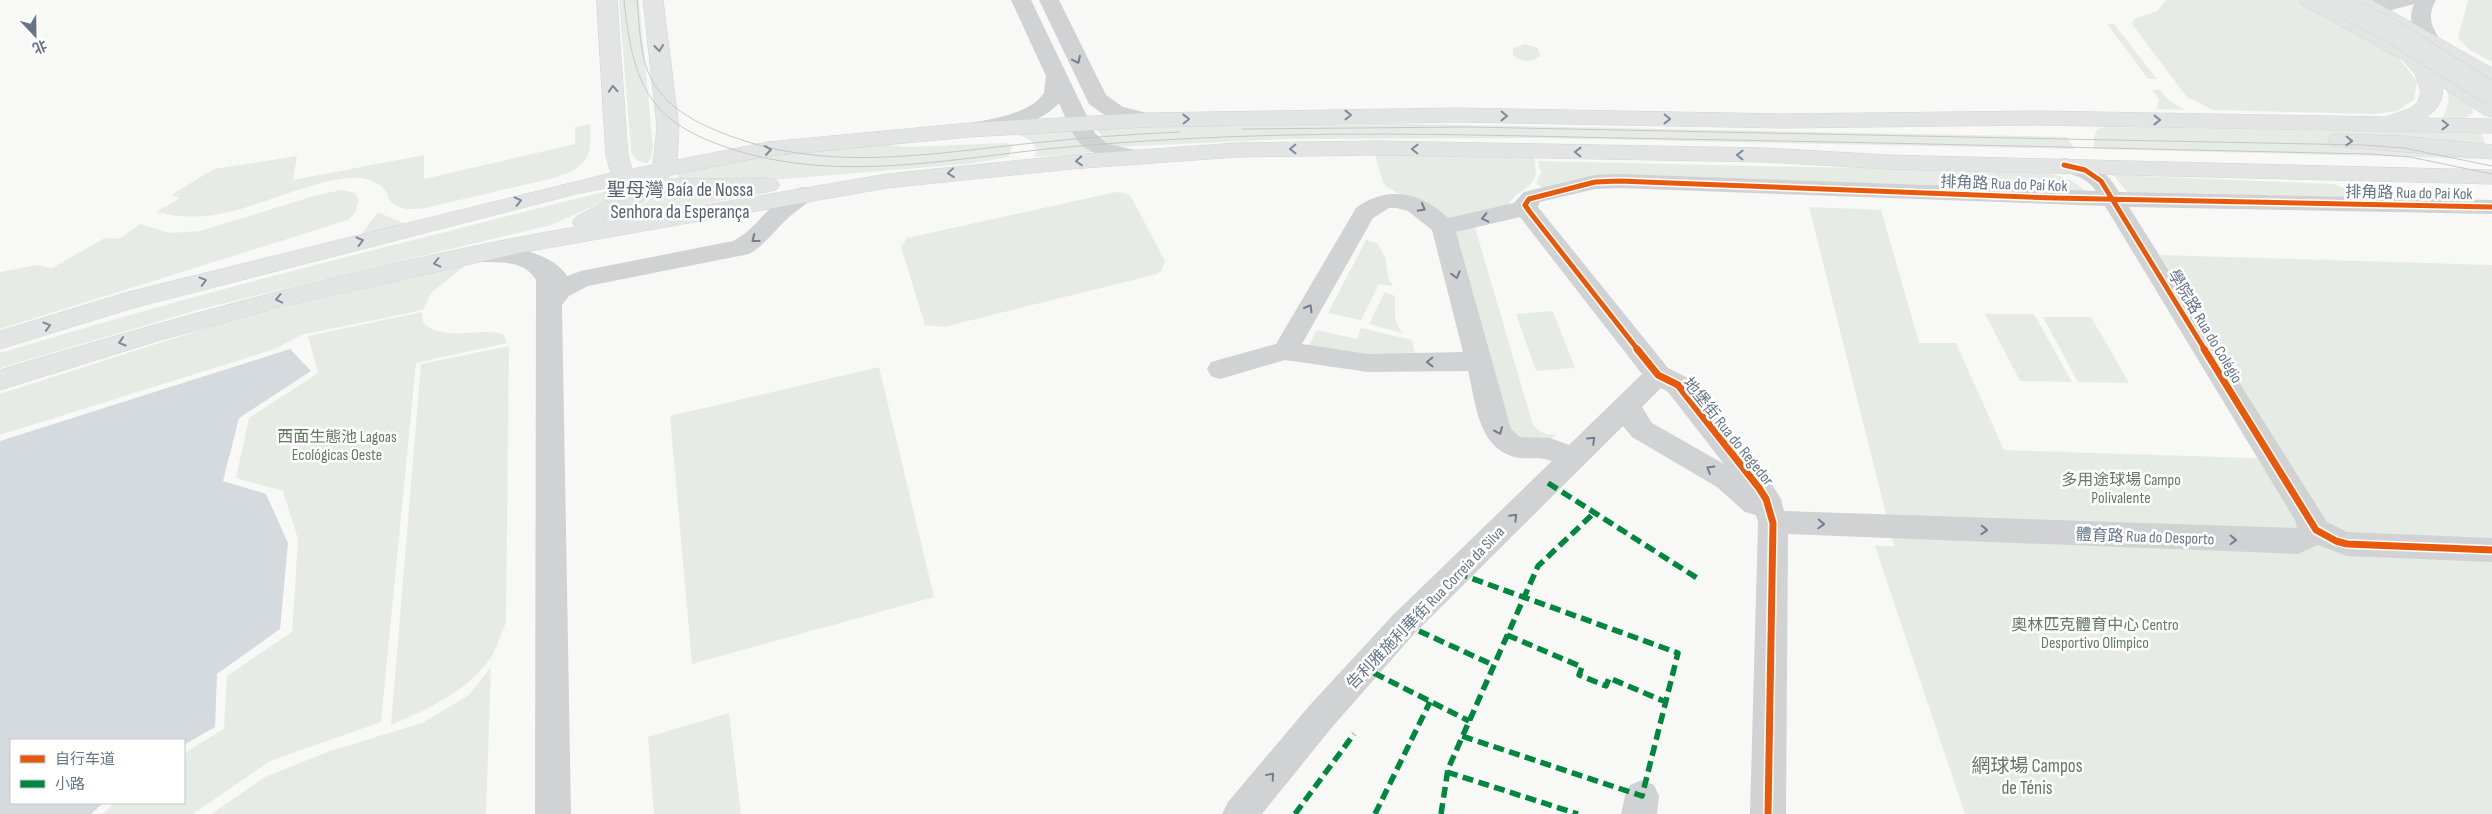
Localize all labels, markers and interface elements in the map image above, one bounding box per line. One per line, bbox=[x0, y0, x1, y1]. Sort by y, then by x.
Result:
north arrow bbox=[10, 10, 60, 60]
text: 北 bbox=[30, 36, 49, 57]
one-way arrow bbox=[653, 45, 664, 53]
one-way arrow bbox=[1071, 55, 1081, 64]
one-way arrow bbox=[607, 84, 618, 92]
one-way arrow bbox=[1344, 110, 1352, 120]
one-way arrow bbox=[1501, 110, 1509, 121]
one-way arrow bbox=[1182, 113, 1190, 124]
one-way arrow bbox=[1664, 114, 1671, 124]
one-way arrow bbox=[2154, 115, 2162, 125]
one-way arrow bbox=[2442, 120, 2449, 130]
one-way arrow bbox=[2346, 136, 2354, 147]
one-way arrow bbox=[1411, 143, 1419, 154]
one-way arrow bbox=[1289, 144, 1297, 155]
one-way arrow bbox=[764, 145, 772, 155]
one-way arrow bbox=[1573, 146, 1581, 157]
one-way arrow bbox=[1736, 150, 1744, 160]
one-way arrow bbox=[1075, 155, 1083, 166]
one-way arrow bbox=[947, 167, 955, 178]
street label: 排角路 Rua do Pai Kok bbox=[1940, 172, 2068, 196]
district label: 聖母灣 Baía de Nossa Senhora da Esperança bbox=[607, 179, 753, 224]
street label: 排角路 Rua do Pai Kok bbox=[2345, 182, 2473, 204]
one-way arrow bbox=[513, 196, 522, 207]
one-way arrow bbox=[1416, 202, 1425, 212]
one-way arrow bbox=[1480, 212, 1489, 223]
one-way arrow bbox=[751, 233, 760, 242]
one-way arrow bbox=[356, 236, 364, 246]
one-way arrow bbox=[433, 257, 442, 268]
street label: 學院路 Rua do Colégio bbox=[2163, 267, 2246, 387]
one-way arrow bbox=[1450, 270, 1461, 279]
one-way arrow bbox=[198, 276, 207, 287]
one-way arrow bbox=[274, 293, 283, 304]
one-way arrow bbox=[1303, 305, 1313, 314]
one-way arrow bbox=[42, 322, 50, 332]
one-way arrow bbox=[119, 337, 127, 347]
one-way arrow bbox=[1426, 357, 1434, 367]
street label: 地堡街 Rua do Regedor bbox=[1678, 374, 1777, 490]
one-way arrow bbox=[1492, 426, 1503, 435]
park label: 西面生態池 Lagoas Ecológicas Oeste bbox=[277, 428, 397, 465]
one-way arrow bbox=[1586, 437, 1595, 446]
one-way arrow bbox=[1707, 466, 1716, 476]
park label: 多用途球場 Campo Polivalente bbox=[2061, 471, 2181, 508]
one-way arrow bbox=[1508, 513, 1517, 522]
one-way arrow bbox=[1818, 518, 1826, 529]
street label: 告利雅施利華街 Rua Correia da Silva bbox=[1343, 523, 1509, 693]
one-way arrow bbox=[1980, 525, 1988, 535]
street label: 體育路 Rua do Desporto bbox=[2075, 526, 2215, 549]
one-way arrow bbox=[2230, 535, 2238, 545]
park label: 奧林匹克體育中心 Centro Desportivo Olímpico bbox=[2011, 616, 2179, 653]
legend bbox=[10, 739, 185, 804]
text: 自行车道 bbox=[55, 750, 115, 769]
park label: 網球場 Campos de Ténis bbox=[1972, 755, 2083, 800]
one-way arrow bbox=[1265, 773, 1274, 782]
text: 小路 bbox=[55, 775, 85, 794]

